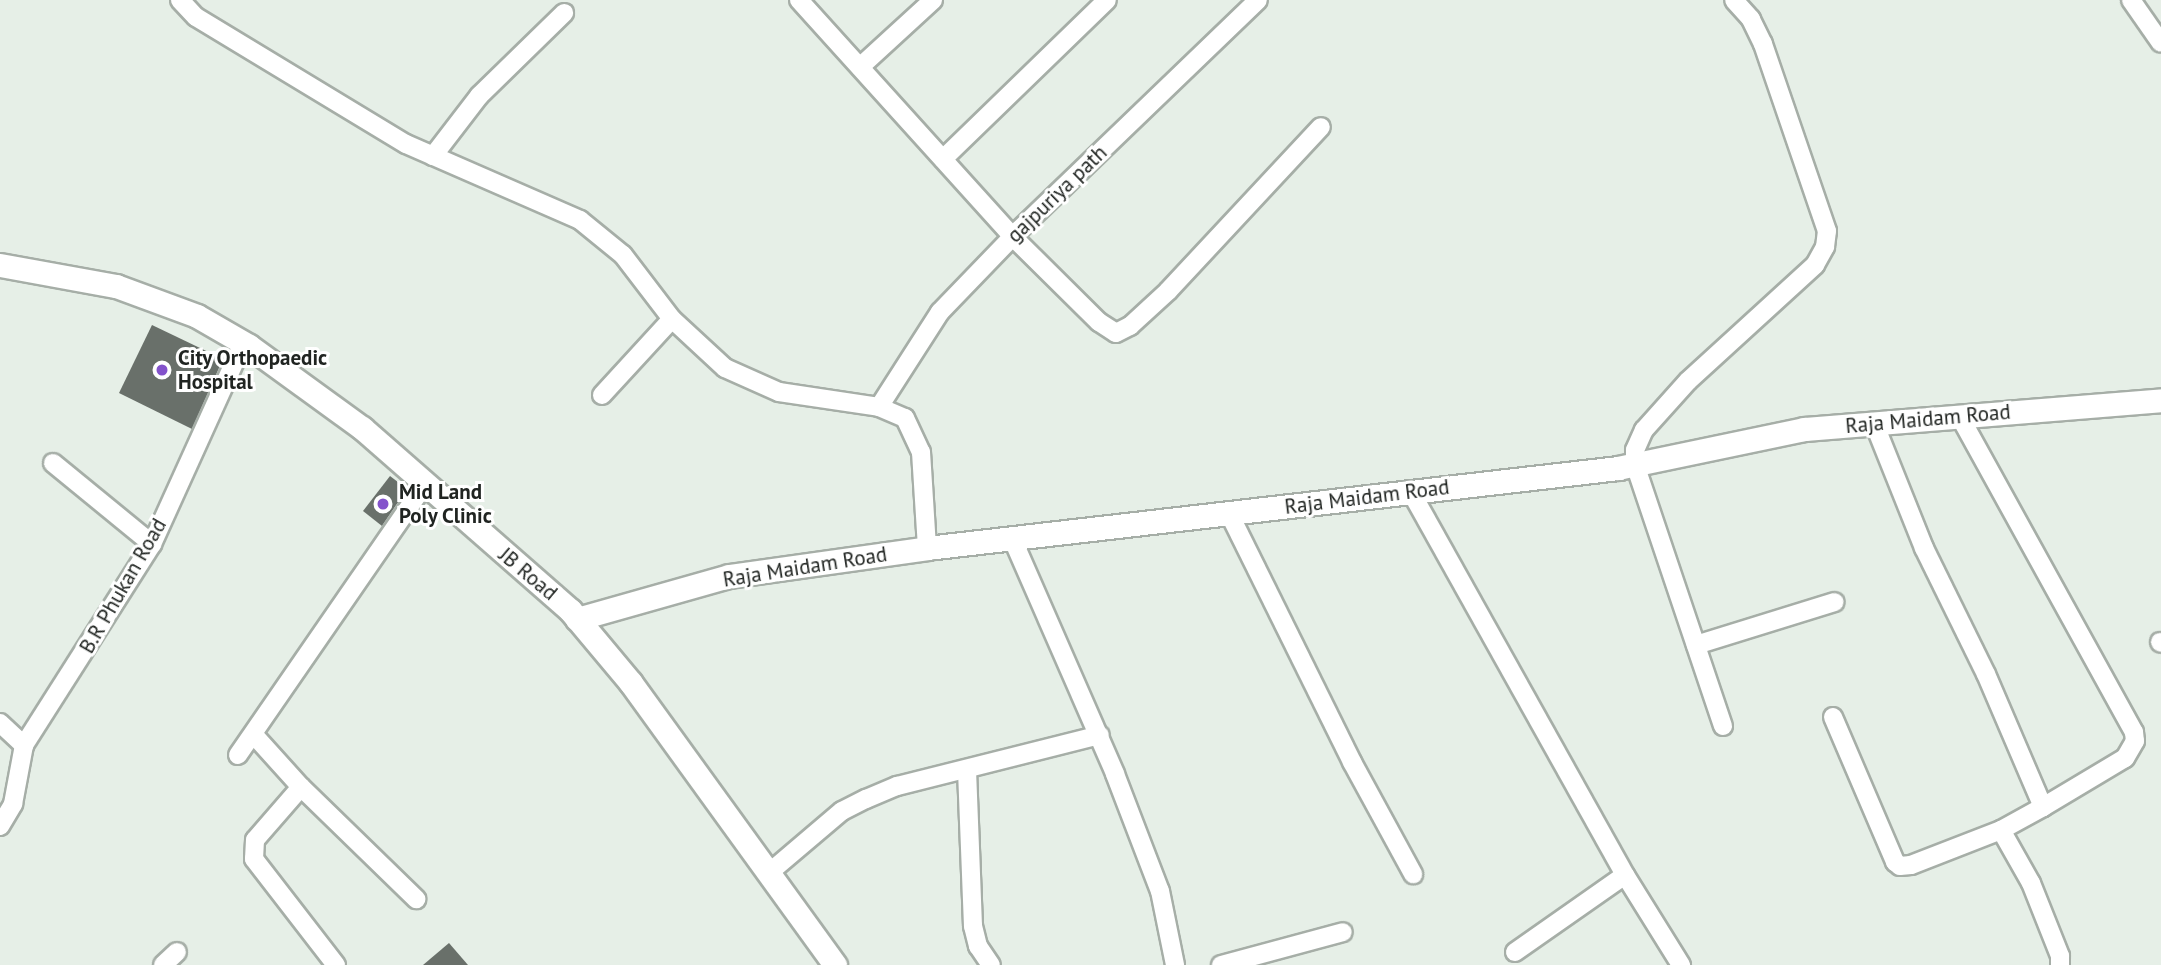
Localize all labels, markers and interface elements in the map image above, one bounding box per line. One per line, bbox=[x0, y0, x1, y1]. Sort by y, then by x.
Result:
street label: gajpuriya path bbox=[1002, 140, 1112, 248]
place label: City Orthopaedic Hospital bbox=[178, 345, 328, 395]
marker: City Orthopaedic Hospital bbox=[152, 360, 172, 380]
street label: Raja Maidam Road bbox=[1844, 399, 2012, 439]
street label: Raja Maidam Road bbox=[1283, 474, 1451, 520]
place label: Mid Land Poly Clinic bbox=[399, 479, 493, 529]
marker: Mid Land Poly Clinic bbox=[373, 494, 393, 514]
street label: B.R Phukan Road bbox=[74, 514, 172, 658]
street label: JB Road bbox=[494, 542, 562, 606]
street label: Raja Maidam Road bbox=[721, 542, 889, 592]

